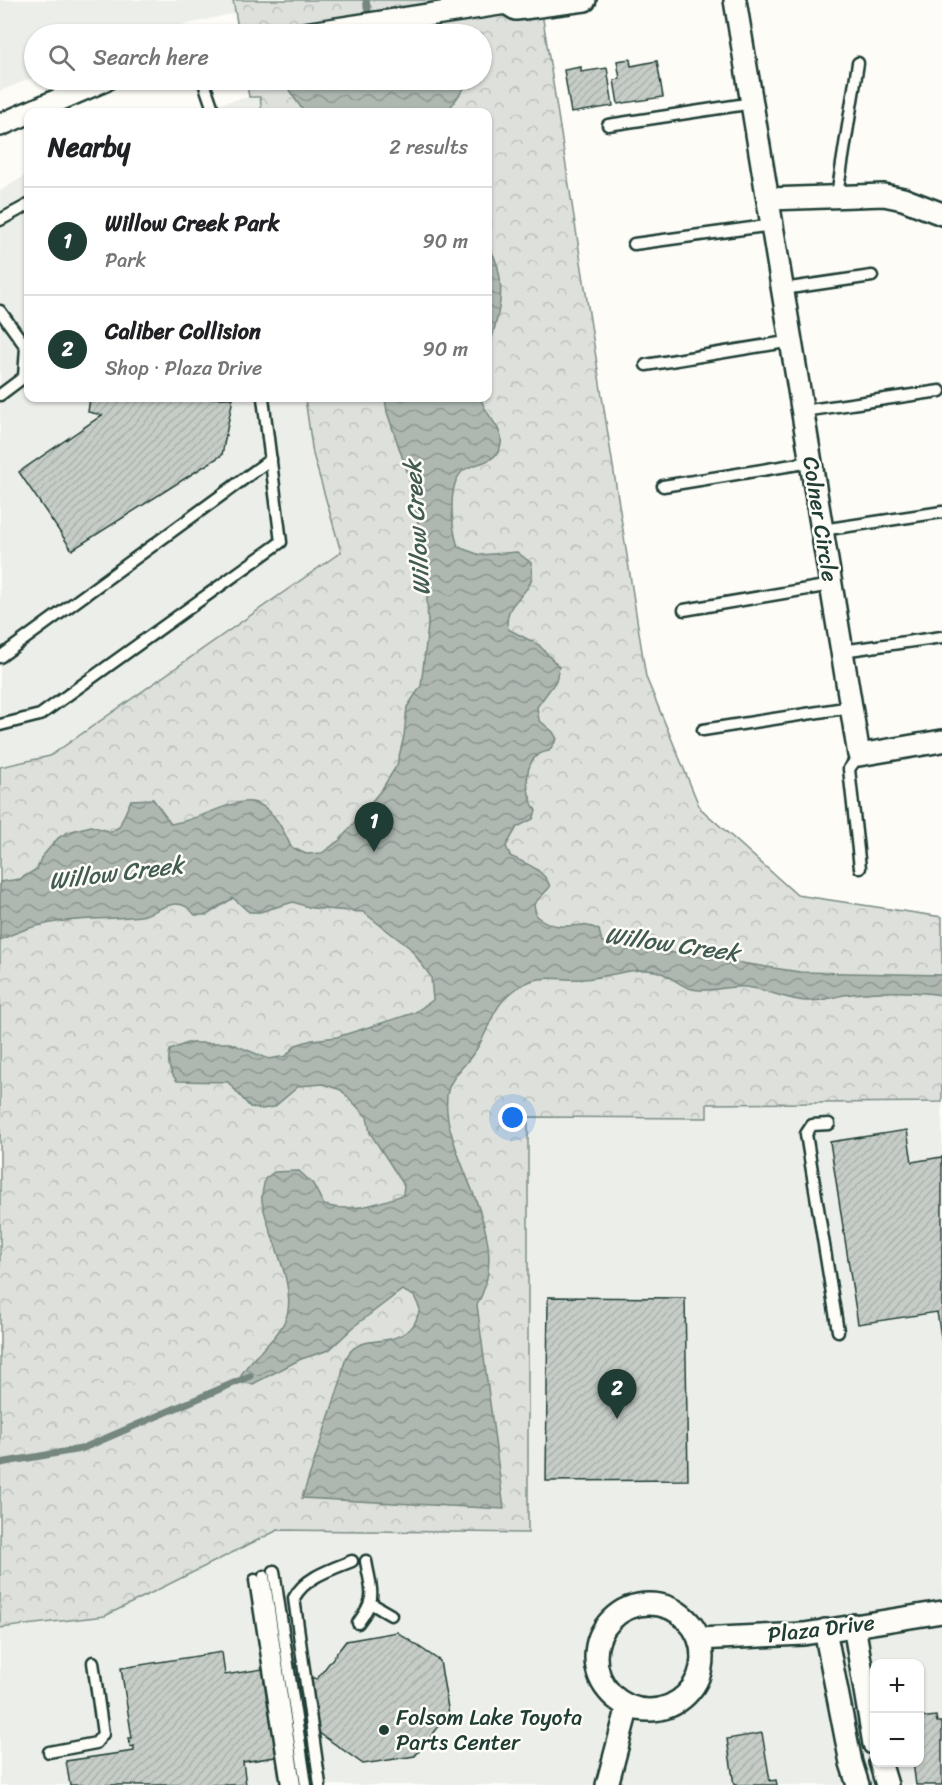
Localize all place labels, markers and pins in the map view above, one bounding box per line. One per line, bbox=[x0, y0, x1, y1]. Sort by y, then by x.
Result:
pin: 1 bbox=[354, 802, 394, 852]
pin: 2 bbox=[598, 1370, 636, 1419]
place label: Folsom Lake Toyota Parts Center bbox=[396, 1698, 582, 1762]
marker: Folsom Lake Toyota Parts Center bbox=[377, 1723, 391, 1737]

